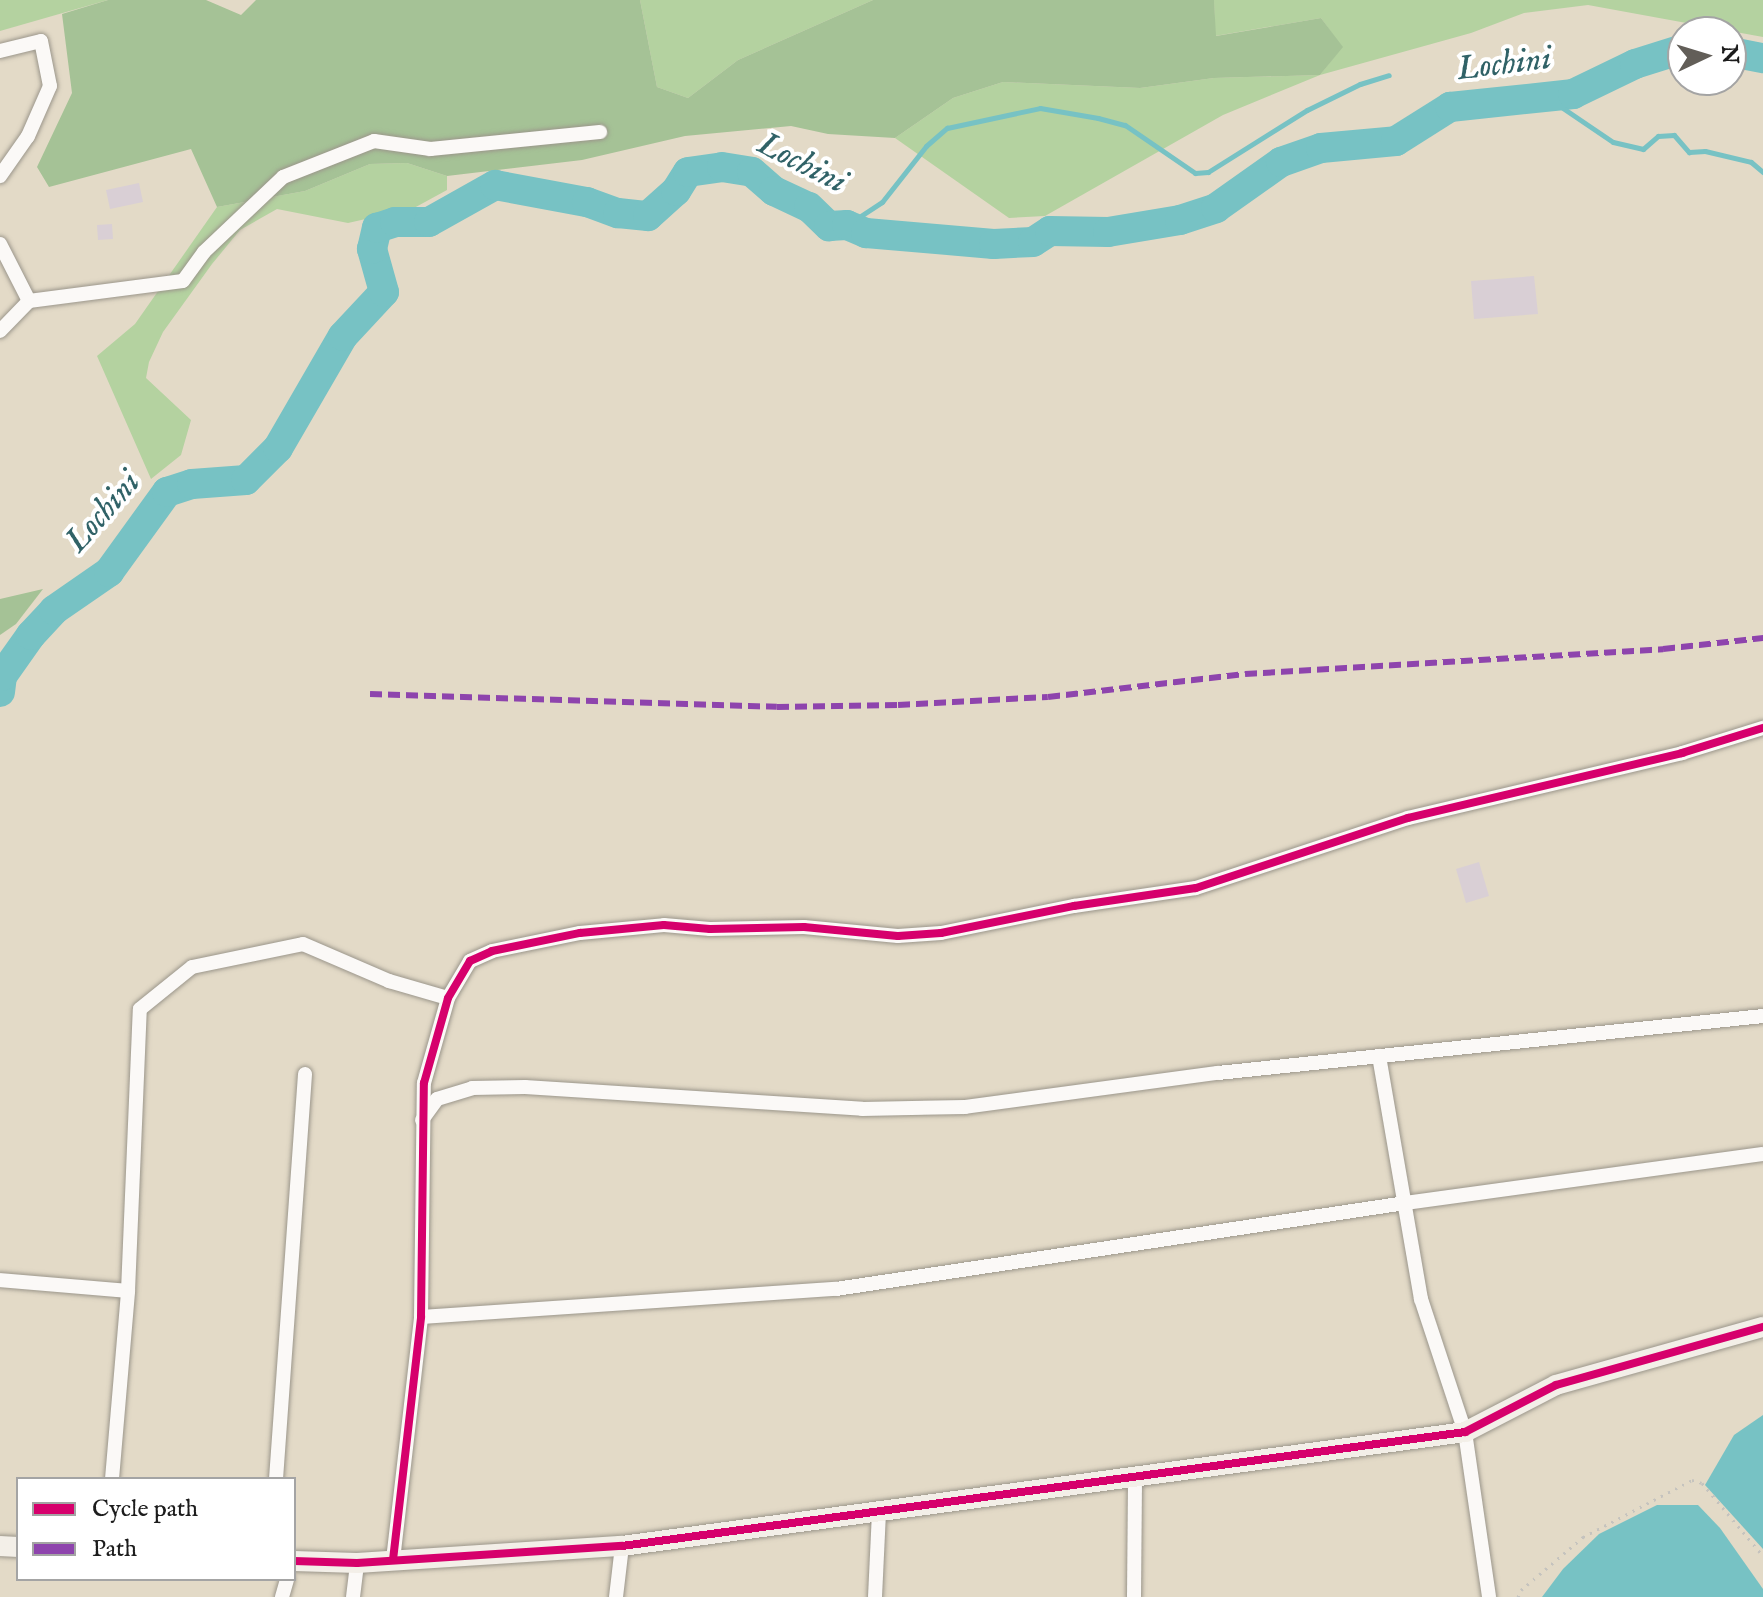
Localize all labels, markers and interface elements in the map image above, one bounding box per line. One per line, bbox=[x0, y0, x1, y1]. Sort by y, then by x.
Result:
north arrow bbox=[1667, 16, 1747, 96]
water label: Lochini bbox=[1455, 38, 1553, 90]
text: N bbox=[1714, 44, 1744, 65]
water label: Lochini bbox=[751, 123, 853, 203]
water label: Lochini bbox=[57, 463, 149, 561]
legend bbox=[16, 1477, 296, 1581]
text: Cycle path bbox=[92, 1494, 198, 1525]
text: Path bbox=[92, 1534, 137, 1565]

